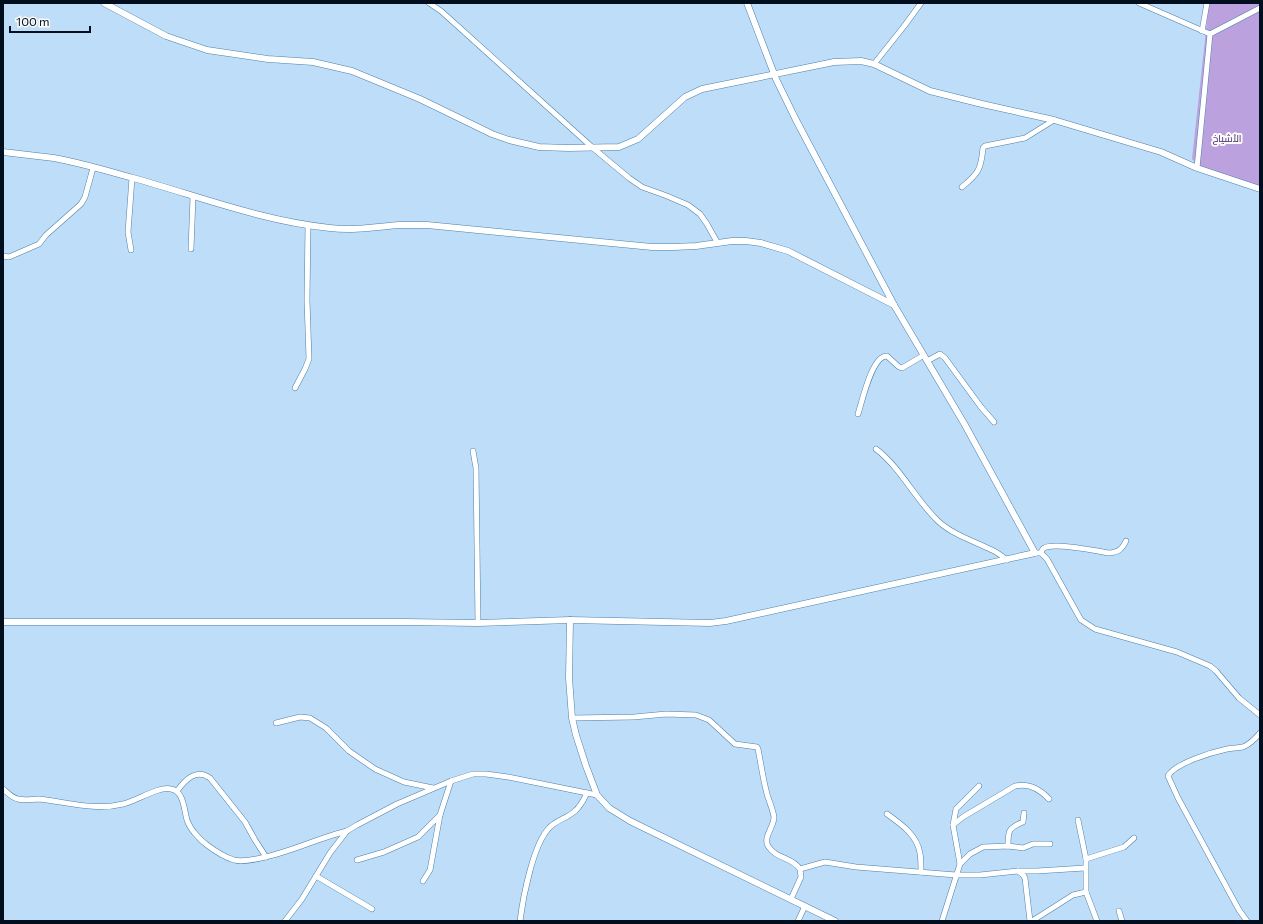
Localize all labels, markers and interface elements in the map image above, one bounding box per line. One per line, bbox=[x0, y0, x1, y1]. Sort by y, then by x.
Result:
scale bar bbox=[10, 8, 90, 34]
text: 100 m bbox=[16, 14, 50, 28]
park label: الأشياخ bbox=[1212, 132, 1242, 145]

